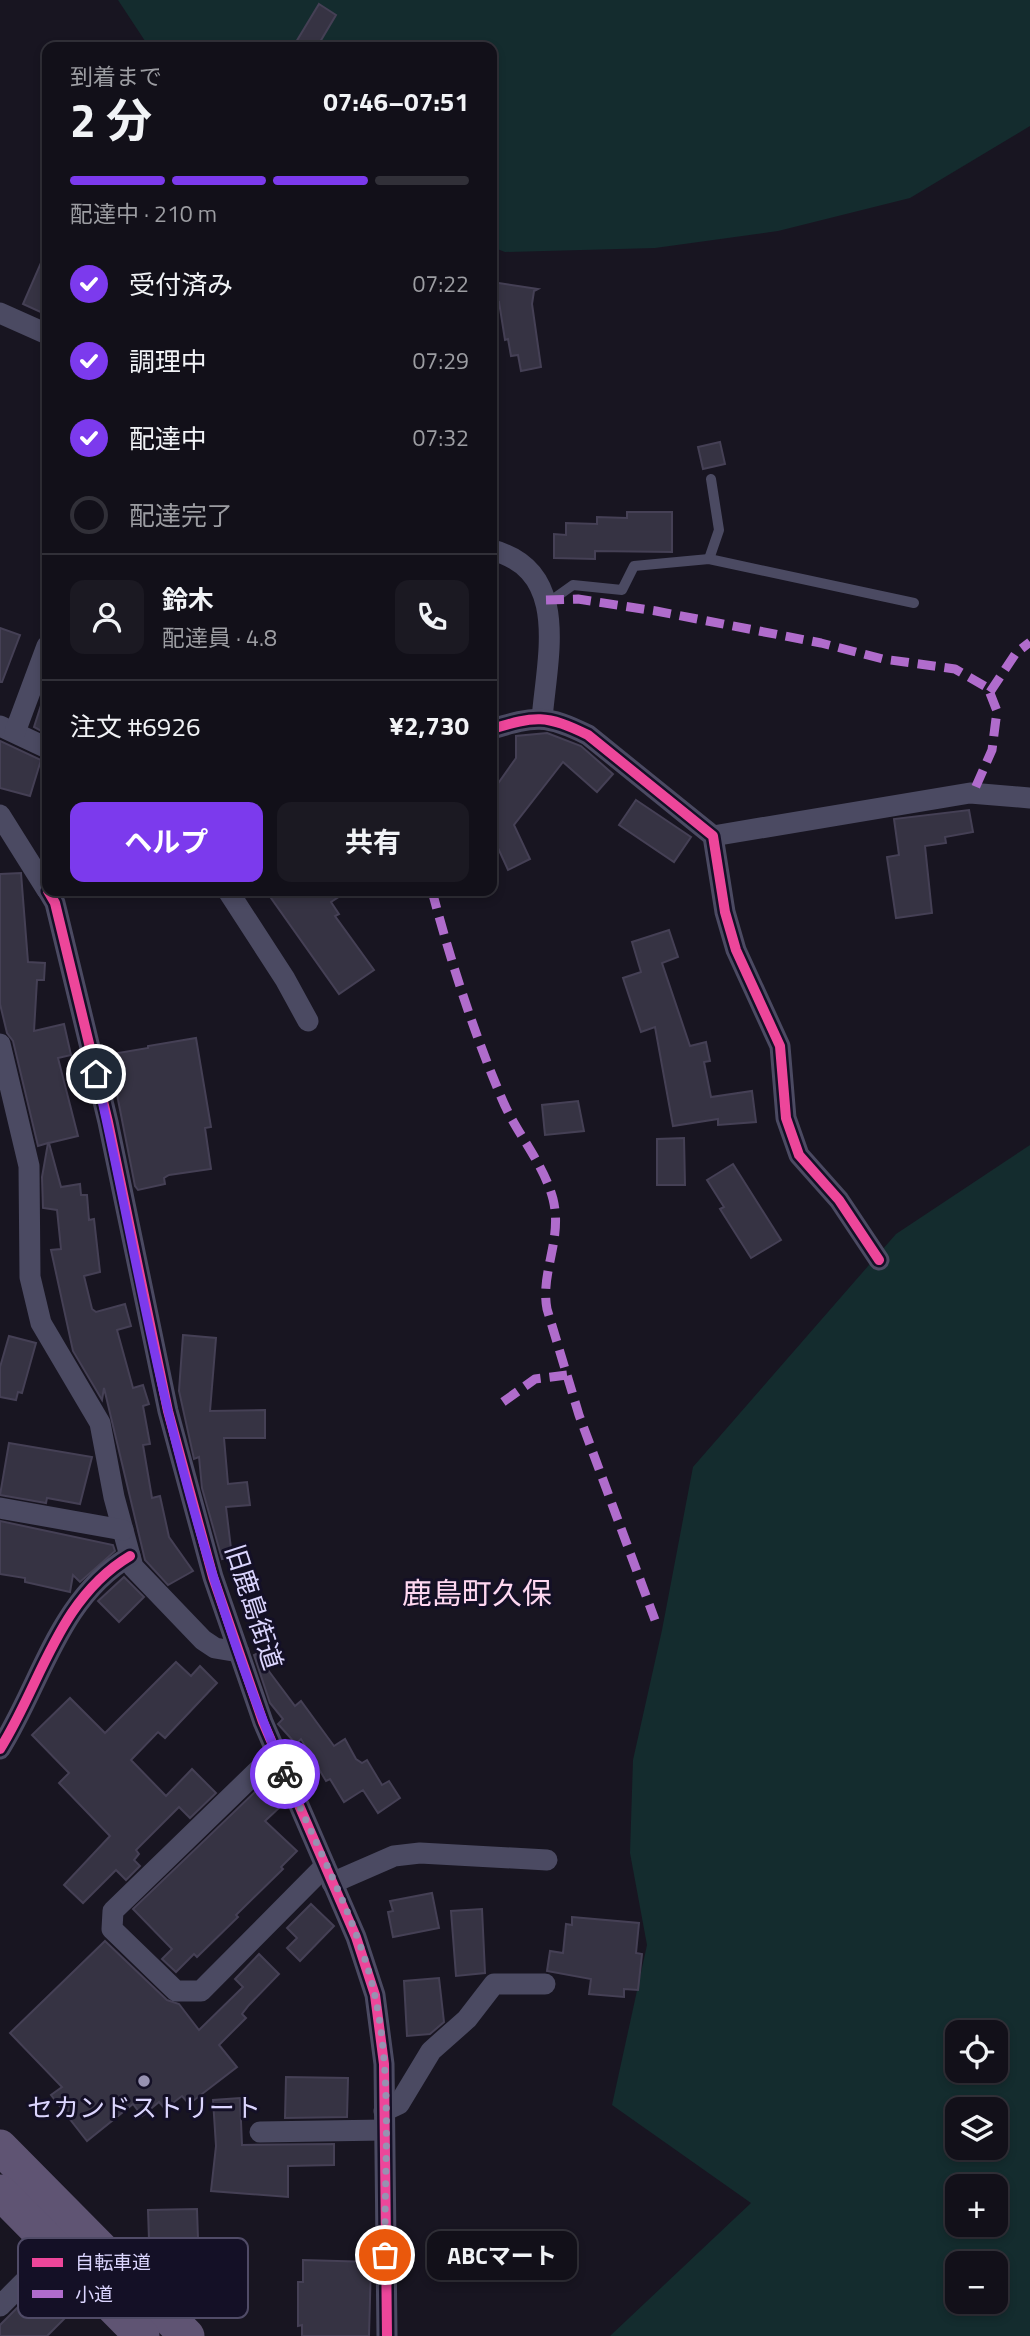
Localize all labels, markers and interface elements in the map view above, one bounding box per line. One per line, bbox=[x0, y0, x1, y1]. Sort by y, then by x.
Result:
text: 到着まで bbox=[70, 59, 162, 94]
text: 07:46–07:51 bbox=[323, 82, 469, 121]
text: 2 分 bbox=[70, 85, 152, 155]
text: 配達中 · 210 m bbox=[70, 196, 217, 231]
icon: check bbox=[70, 265, 108, 303]
text: 受付済み bbox=[129, 265, 233, 304]
text: 07:22 bbox=[412, 266, 469, 301]
icon: check bbox=[70, 342, 108, 380]
text: 調理中 bbox=[129, 342, 207, 381]
text: 07:29 bbox=[412, 343, 469, 378]
icon: check bbox=[70, 419, 108, 457]
text: 配達中 bbox=[129, 419, 207, 458]
text: 07:32 bbox=[412, 420, 469, 455]
text: 配達完了 bbox=[129, 496, 233, 535]
button: person bbox=[70, 580, 144, 654]
text: 鈴木 bbox=[162, 580, 214, 619]
button: phone bbox=[395, 580, 469, 654]
text: 配達員 · 4.8 bbox=[162, 620, 277, 655]
text: ¥2,730 bbox=[389, 706, 469, 745]
text: 注文 #6926 bbox=[70, 707, 201, 746]
button: ヘルプ bbox=[70, 802, 263, 882]
button: 共有 bbox=[277, 802, 469, 882]
pin bbox=[66, 1044, 126, 1104]
icon: home bbox=[77, 1055, 115, 1093]
street label: 旧鹿島街道 bbox=[216, 1539, 293, 1675]
district label: 鹿島町久保 bbox=[402, 1570, 552, 1616]
courier bbox=[250, 1739, 320, 1809]
icon: bike bbox=[266, 1755, 304, 1793]
map controls bbox=[945, 2020, 1008, 2314]
button: locate bbox=[945, 2020, 1008, 2083]
marker: セカンドストリート bbox=[136, 2073, 152, 2089]
place label: セカンドストリート bbox=[27, 2088, 261, 2127]
button: layers bbox=[945, 2097, 1008, 2160]
button: + bbox=[945, 2174, 1008, 2237]
pin bbox=[355, 2225, 415, 2285]
callout: ABCマート bbox=[427, 2230, 578, 2280]
icon: bag bbox=[366, 2236, 404, 2274]
legend bbox=[18, 2238, 248, 2318]
text: ABCマート bbox=[447, 2238, 557, 2273]
text: 自転車道 bbox=[75, 2247, 151, 2276]
button: − bbox=[945, 2251, 1008, 2314]
text: 小道 bbox=[75, 2279, 113, 2308]

